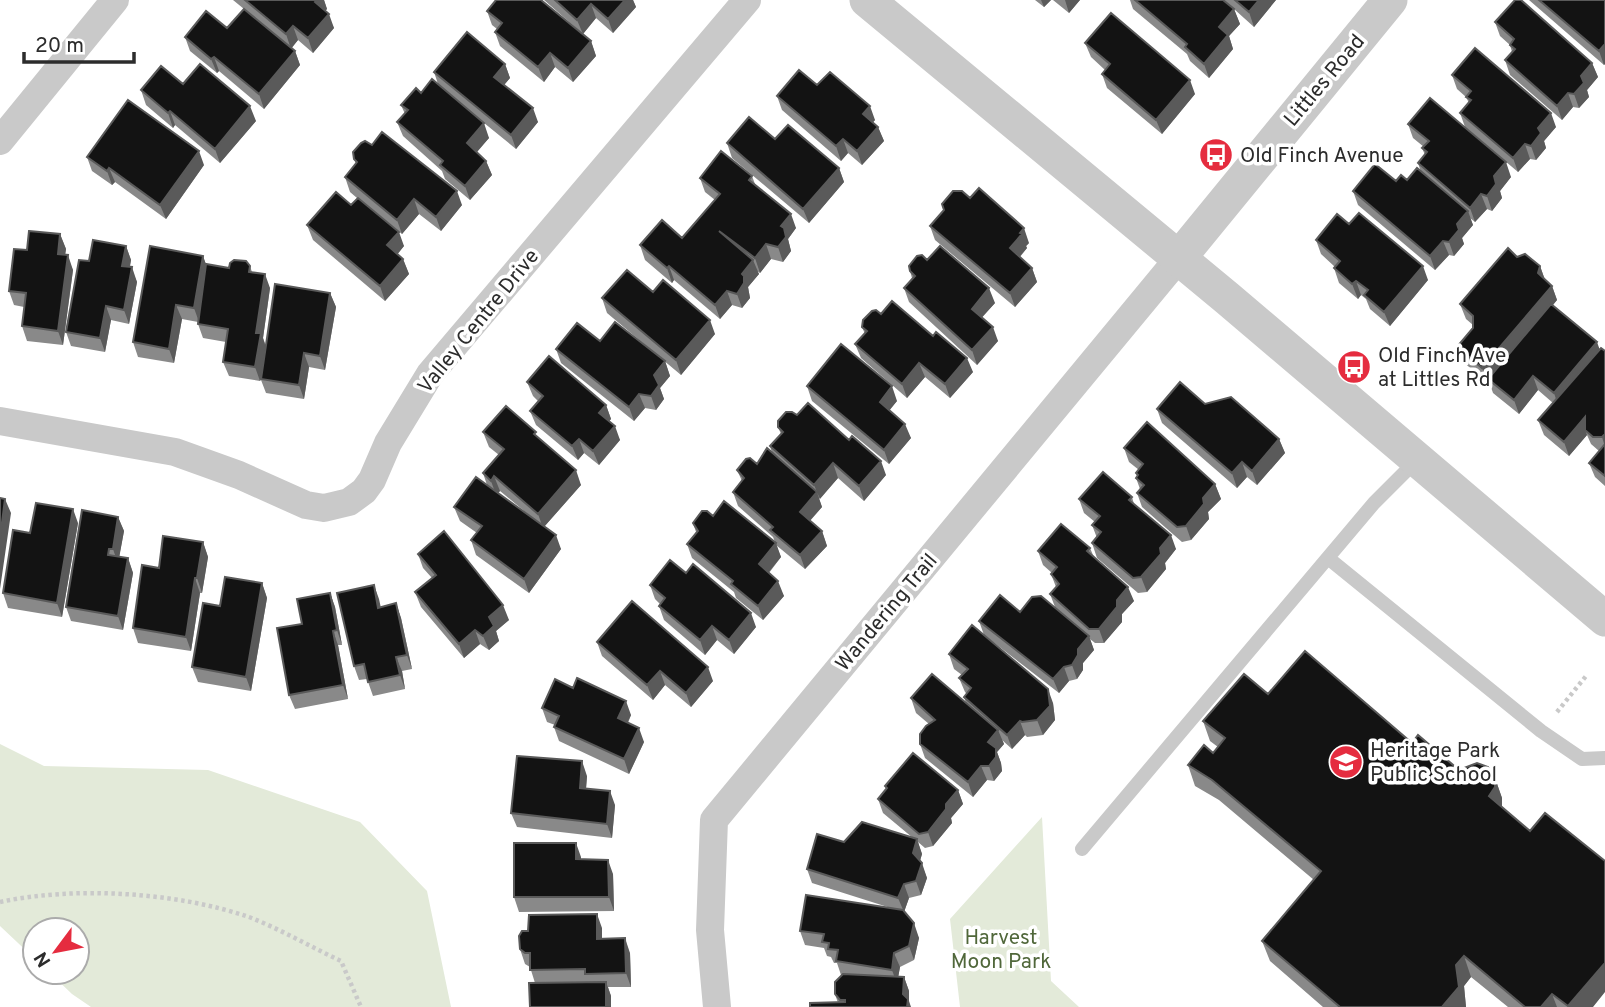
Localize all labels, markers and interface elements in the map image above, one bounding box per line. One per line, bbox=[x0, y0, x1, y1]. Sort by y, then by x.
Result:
scale bar bbox=[24, 21, 135, 65]
street label: Littles Road bbox=[1279, 29, 1372, 133]
text: 20 m bbox=[35, 33, 84, 60]
bus stop icon: Old Finch Avenue bbox=[1197, 136, 1235, 174]
place label: Old Finch Avenue bbox=[1240, 143, 1403, 170]
street label: Valley Centre Drive bbox=[412, 244, 546, 400]
place label: Old Finch Ave at Littles Rd bbox=[1378, 343, 1506, 394]
bus stop icon: Old Finch Ave at Littles Rd bbox=[1335, 348, 1373, 386]
street label: Wandering Trail bbox=[830, 549, 944, 677]
place label: Heritage Park Public School bbox=[1370, 738, 1500, 789]
school or university icon: Heritage Park Public School bbox=[1327, 743, 1365, 781]
north arrow bbox=[21, 916, 91, 986]
park label: Harvest Moon Park bbox=[951, 925, 1051, 976]
text: N bbox=[29, 947, 57, 971]

